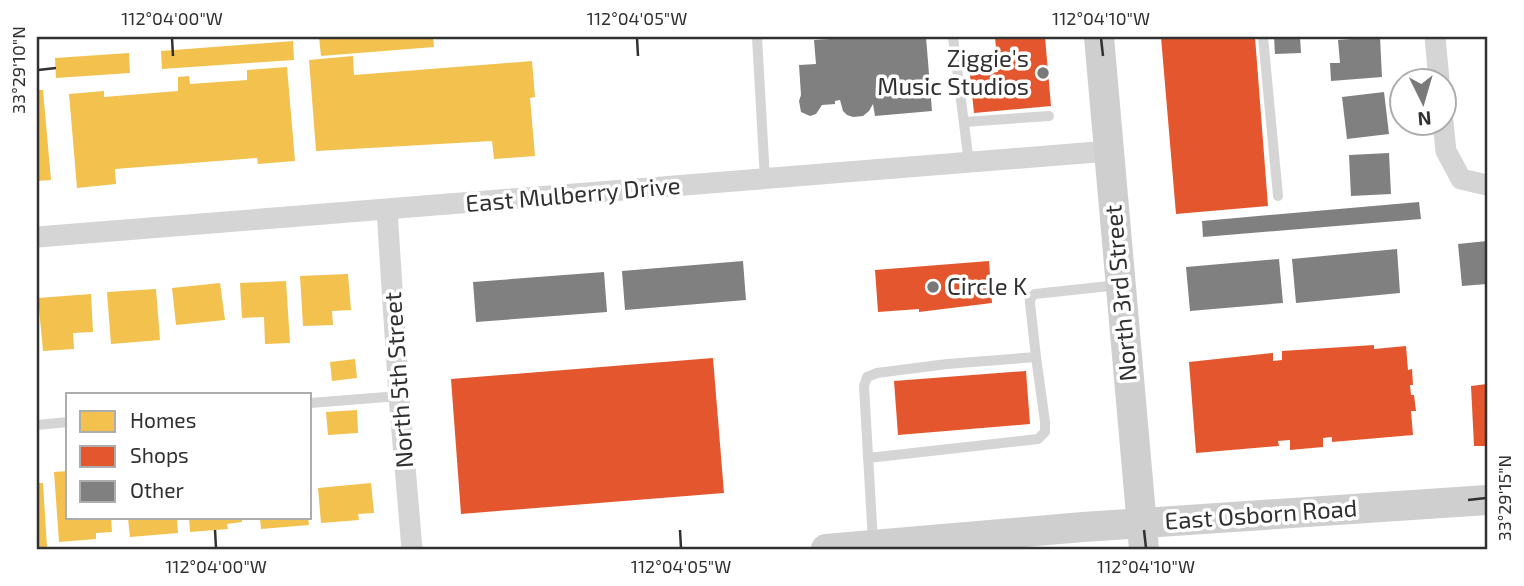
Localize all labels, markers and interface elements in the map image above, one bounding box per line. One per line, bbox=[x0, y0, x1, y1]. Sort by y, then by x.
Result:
text: 112°04'00"W bbox=[121, 7, 223, 29]
text: 112°04'05"W bbox=[587, 7, 687, 29]
text: 112°04'10"W bbox=[1052, 7, 1150, 29]
text: 33°29'10"N bbox=[7, 26, 29, 114]
place label: Ziggie's Music Studios bbox=[877, 43, 1029, 100]
marker: Ziggie's Music Studios bbox=[1035, 65, 1051, 81]
north arrow bbox=[1388, 66, 1458, 136]
text: N bbox=[1417, 107, 1432, 131]
street label: East Mulberry Drive bbox=[464, 170, 681, 217]
street label: North 3rd Street bbox=[1097, 204, 1142, 383]
place label: Circle K bbox=[947, 271, 1027, 300]
marker: Circle K bbox=[925, 279, 941, 295]
street label: North 5th Street bbox=[377, 291, 418, 469]
legend bbox=[66, 393, 312, 520]
text: Homes bbox=[130, 407, 196, 432]
text: Shops bbox=[130, 442, 189, 467]
text: 33°29'15"N bbox=[1493, 455, 1515, 541]
text: Other bbox=[130, 477, 185, 502]
street label: East Osborn Road bbox=[1164, 492, 1358, 535]
text: 112°04'00"W bbox=[165, 555, 267, 577]
text: 112°04'05"W bbox=[631, 555, 731, 577]
text: 112°04'10"W bbox=[1097, 555, 1195, 577]

